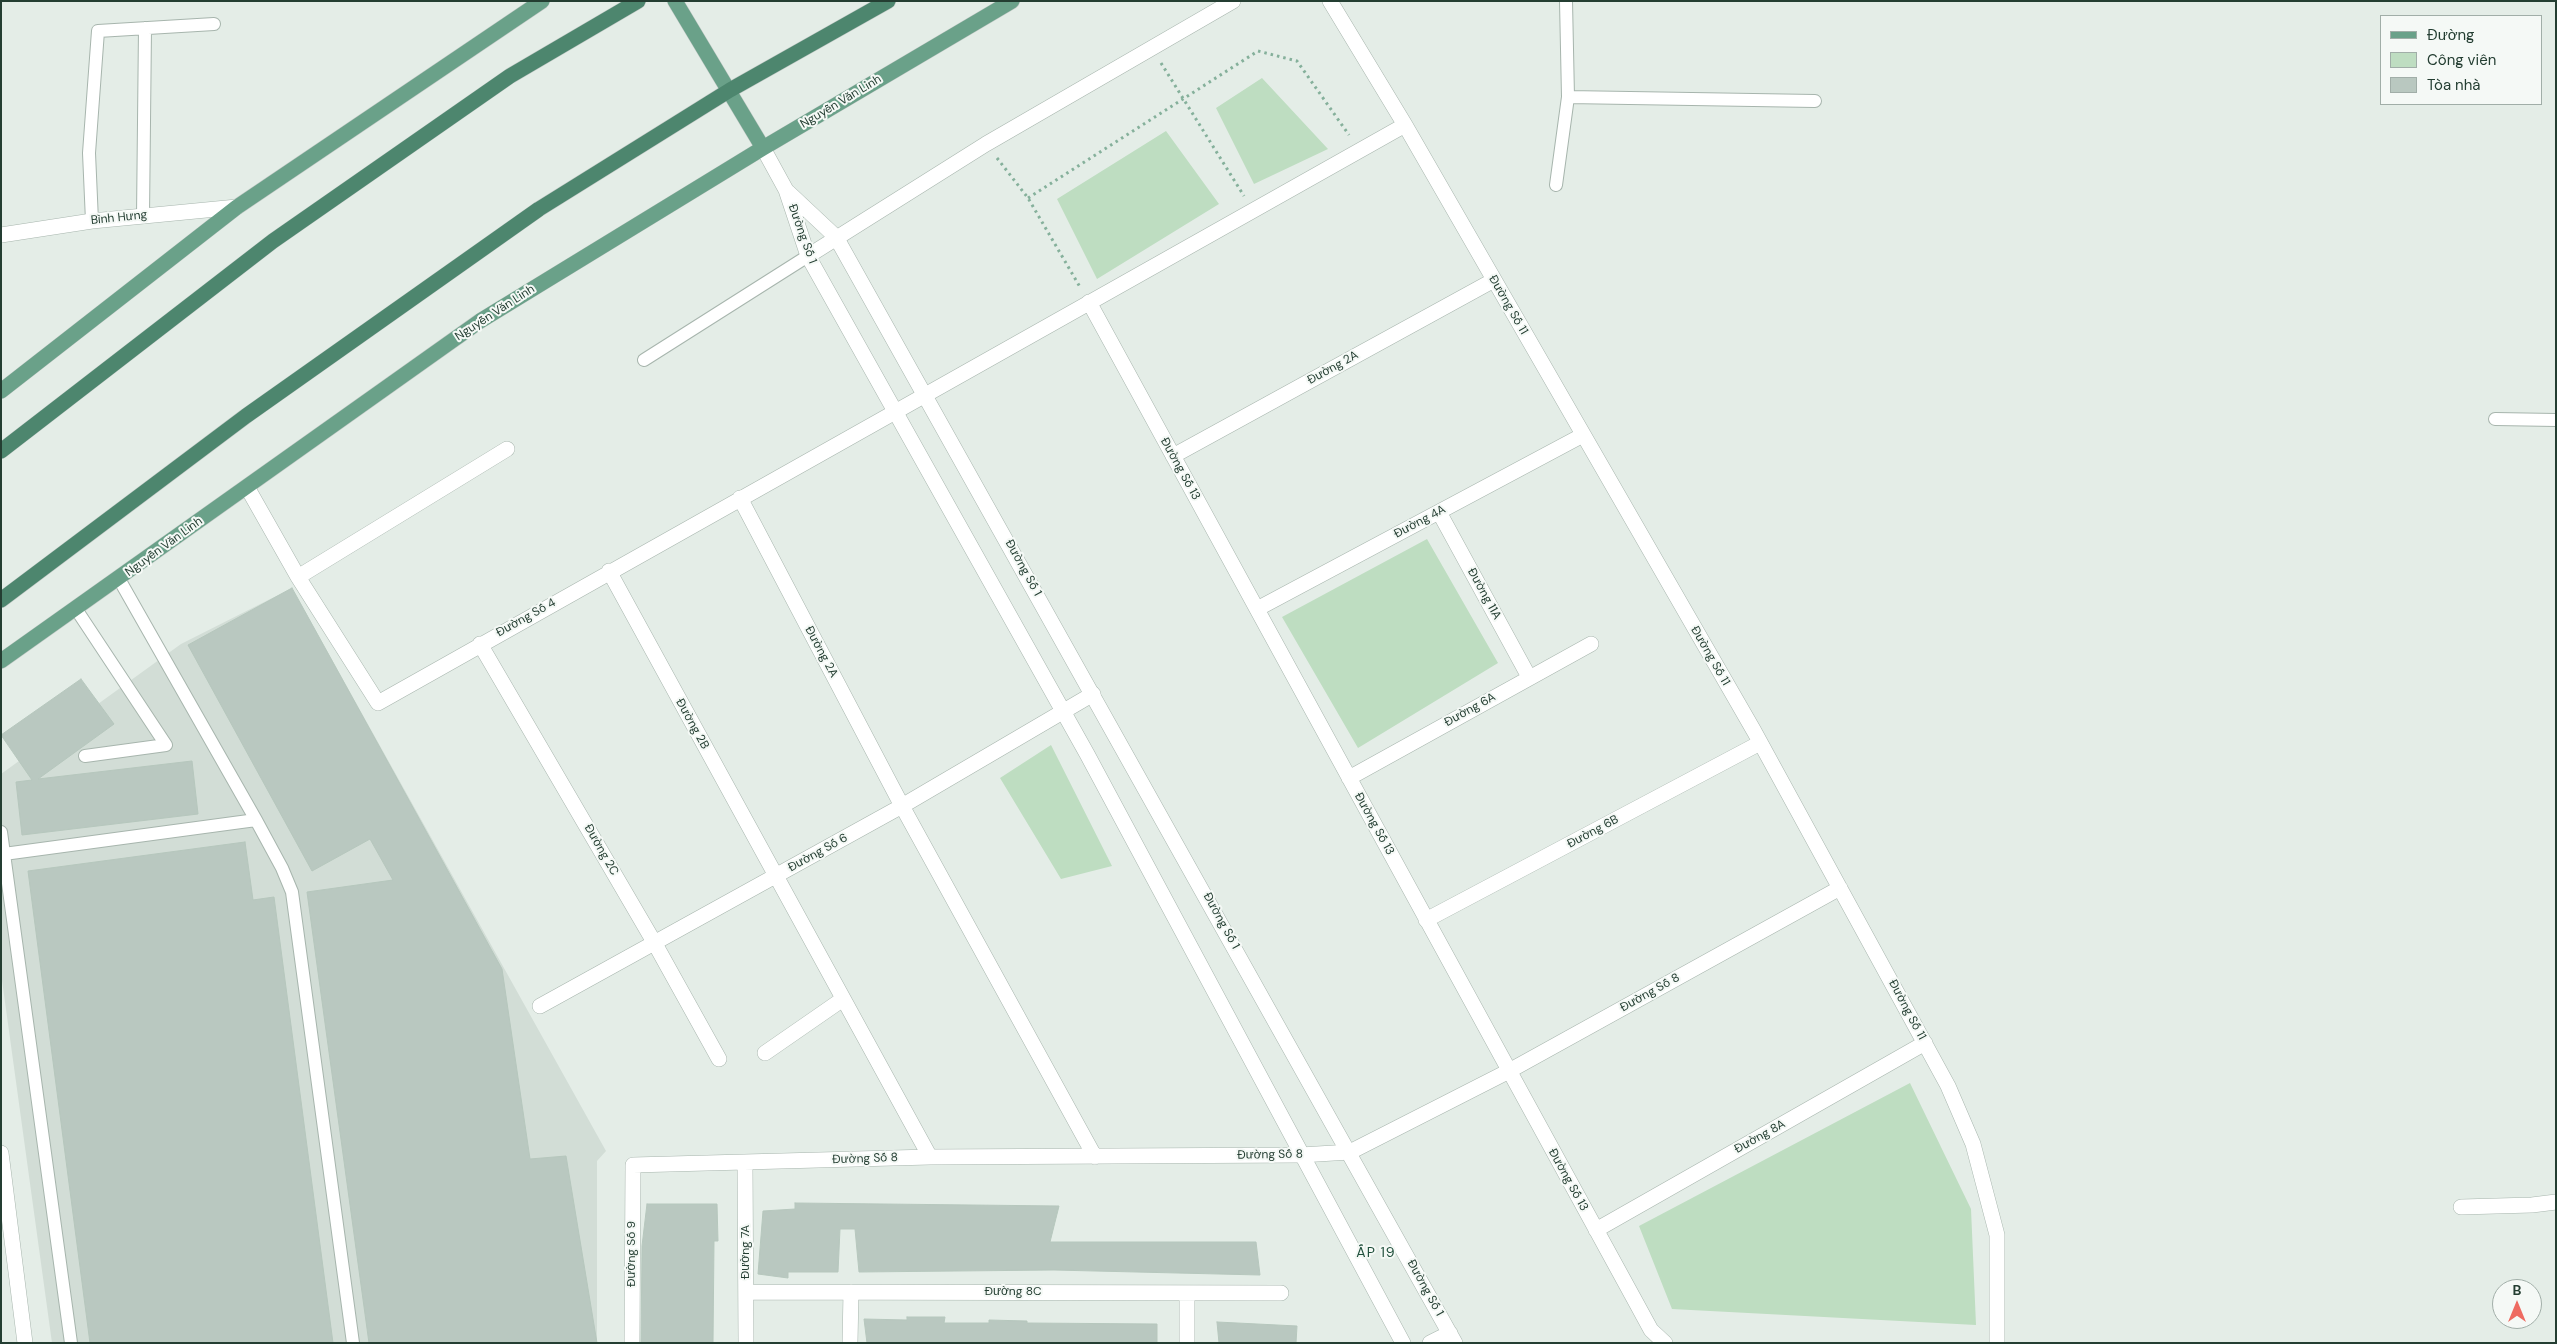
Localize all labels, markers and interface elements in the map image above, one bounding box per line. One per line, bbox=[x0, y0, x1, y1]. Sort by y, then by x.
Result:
legend bbox=[2380, 15, 2542, 105]
text: Đường bbox=[2427, 25, 2475, 45]
text: Công viên bbox=[2427, 50, 2496, 70]
street label: Nguyễn Văn Linh bbox=[798, 72, 884, 132]
text: Tòa nhà bbox=[2427, 75, 2481, 95]
street label: Đường Số 1 bbox=[785, 202, 819, 266]
street label: Bình Hưng bbox=[90, 208, 148, 228]
street label: Đường Số 11 bbox=[1485, 273, 1531, 337]
street label: Nguyễn Văn Linh bbox=[453, 282, 537, 344]
street label: Đường 2A bbox=[1305, 348, 1361, 388]
street label: Đường Số 13 bbox=[1157, 435, 1203, 503]
street label: Đường 4A bbox=[1392, 502, 1448, 542]
street label: Nguyễn Văn Linh bbox=[123, 514, 205, 580]
street label: Đường Số 1 bbox=[1002, 537, 1044, 599]
street label: Đường 11A bbox=[1464, 566, 1504, 622]
street label: Đường Số 4 bbox=[494, 596, 558, 640]
street label: Đường 2A bbox=[801, 624, 841, 680]
street label: Đường Số 11 bbox=[1687, 624, 1733, 688]
street label: Đường 6A bbox=[1442, 690, 1498, 730]
street label: Đường 2B bbox=[672, 696, 712, 752]
street label: Đường Số 13 bbox=[1351, 790, 1397, 858]
street label: Đường 6B bbox=[1565, 813, 1621, 851]
street label: Đường 2C bbox=[581, 822, 621, 878]
street label: Đường Số 6 bbox=[786, 831, 850, 875]
street label: Đường Số 1 bbox=[1200, 890, 1242, 952]
street label: Đường Số 8 bbox=[1618, 971, 1682, 1015]
street label: Đường Số 11 bbox=[1885, 978, 1929, 1042]
street label: Đường 8A bbox=[1732, 1117, 1788, 1157]
street label: Đường Số 13 bbox=[1545, 1146, 1591, 1214]
street label: Đường Số 8 bbox=[1237, 1147, 1303, 1163]
street label: Đường Số 8 bbox=[832, 1151, 898, 1167]
street label: Đường Số 9 bbox=[625, 1221, 639, 1287]
street label: Đường 7A bbox=[739, 1225, 753, 1279]
district label: ẤP 19 bbox=[1356, 1245, 1396, 1261]
street label: Đường Số 1 bbox=[1404, 1257, 1446, 1319]
north arrow bbox=[2492, 1279, 2542, 1329]
text: B bbox=[2513, 1281, 2521, 1299]
street label: Đường 8C bbox=[984, 1285, 1042, 1299]

